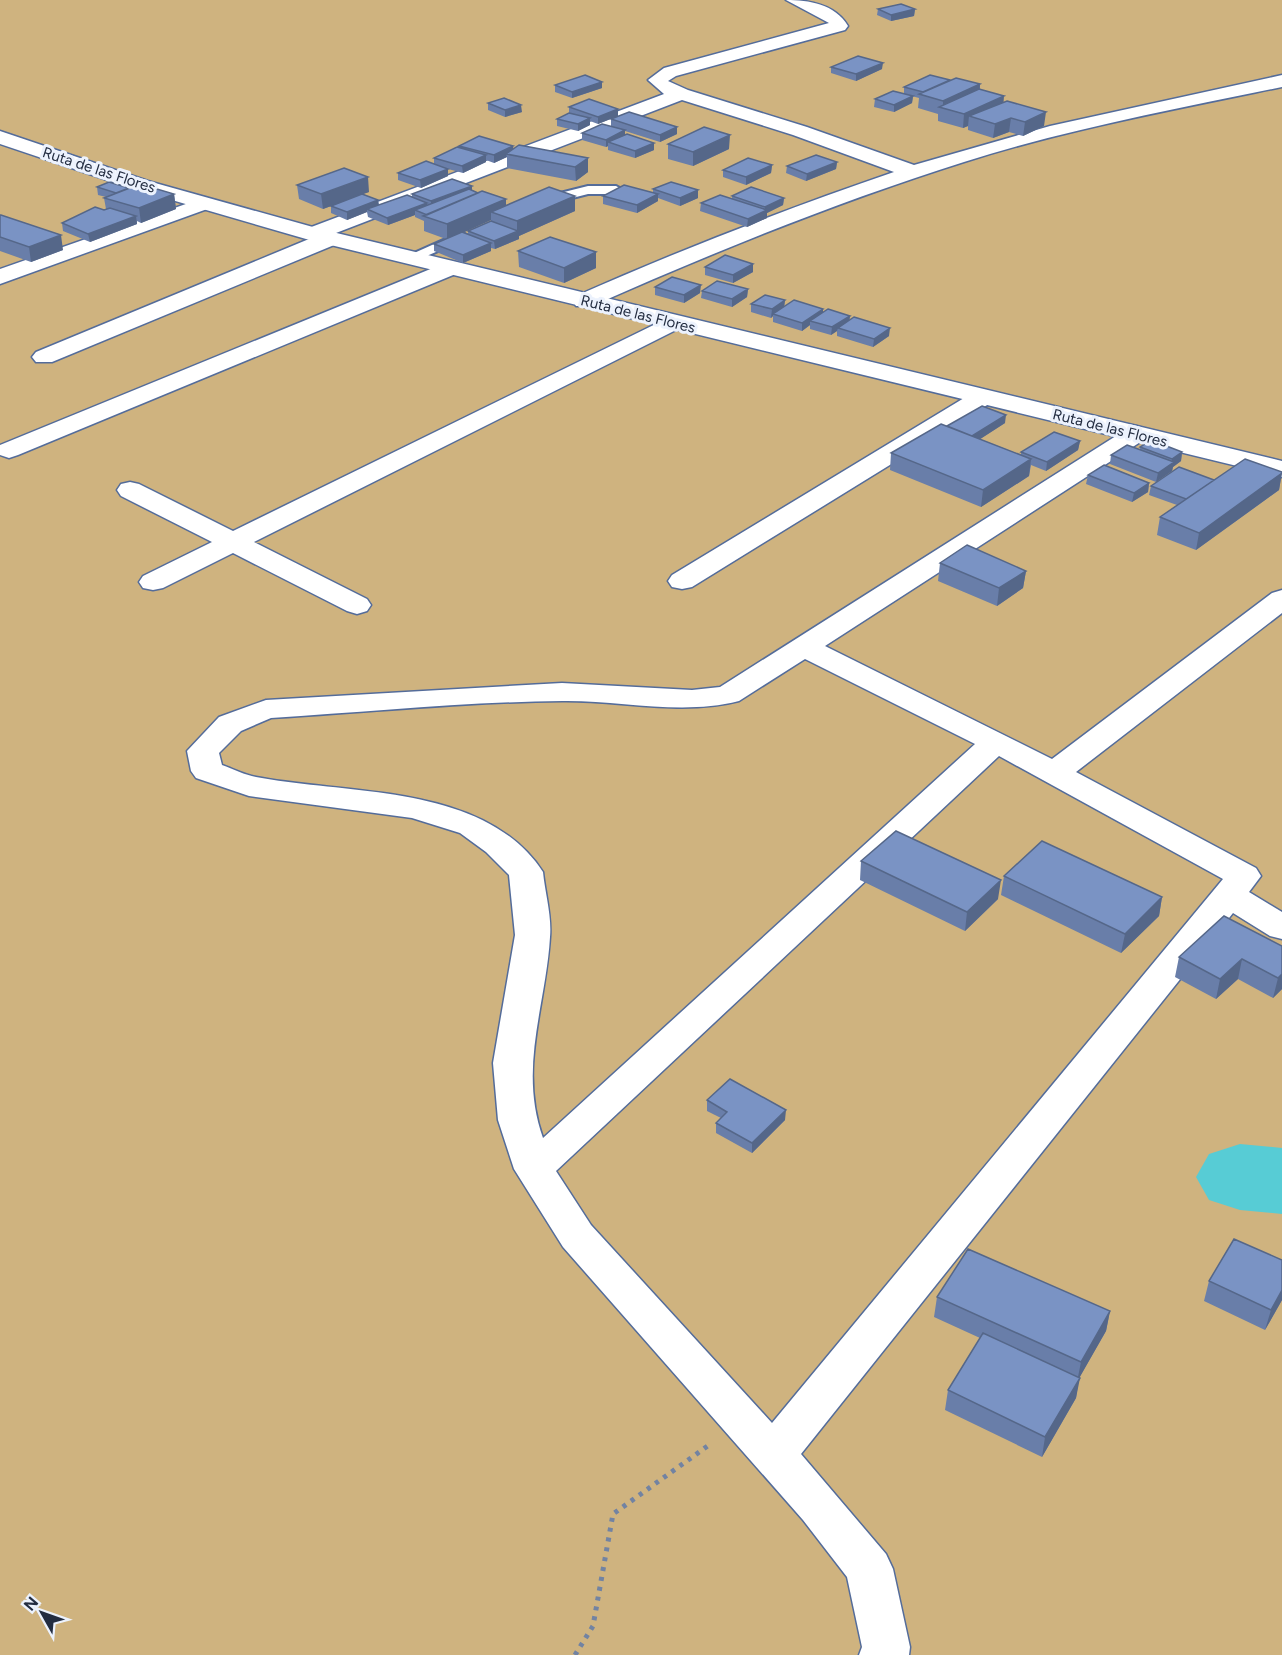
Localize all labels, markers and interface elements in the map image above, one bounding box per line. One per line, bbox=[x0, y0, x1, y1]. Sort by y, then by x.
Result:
street label: Ruta de las Flores bbox=[40, 143, 158, 197]
street label: Ruta de las Flores bbox=[579, 291, 697, 337]
street label: Ruta de las Flores bbox=[1051, 405, 1169, 451]
north arrow bbox=[12, 1583, 72, 1643]
text: N bbox=[20, 1593, 42, 1615]

